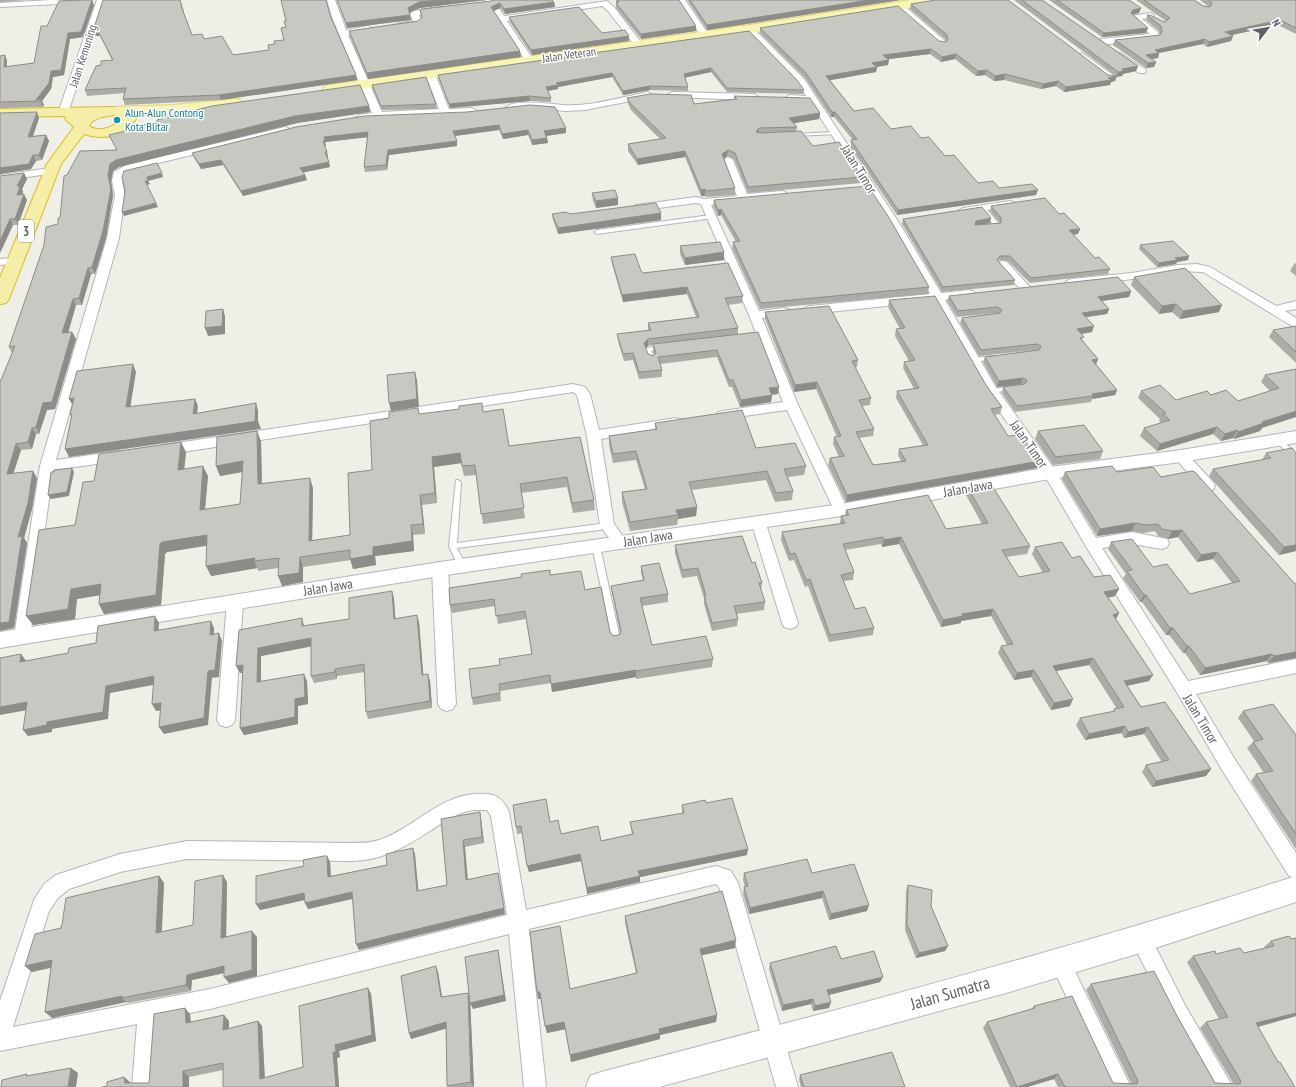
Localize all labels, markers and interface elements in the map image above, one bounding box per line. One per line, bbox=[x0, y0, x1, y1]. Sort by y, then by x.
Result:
north arrow bbox=[1248, 8, 1288, 48]
text: N bbox=[1269, 17, 1284, 29]
street label: Jalan Kemuning bbox=[65, 23, 100, 90]
street label: Jalan Veteran bbox=[540, 43, 597, 66]
place label: Alun-Alun Contong Kota Blitar bbox=[125, 105, 203, 134]
marker: Alun-Alun Contong Kota Blitar bbox=[112, 115, 122, 125]
street label: Jalan Timor bbox=[836, 140, 881, 197]
road number: 3 bbox=[18, 220, 34, 242]
street label: Jalan Timor bbox=[1005, 416, 1052, 472]
street label: Jalan Jawa bbox=[941, 475, 994, 501]
street label: Jalan Jawa bbox=[621, 525, 674, 551]
street label: Jalan Jawa bbox=[301, 574, 354, 600]
street label: Jalan Timor bbox=[1179, 690, 1223, 747]
street label: Jalan Sumatra bbox=[907, 971, 992, 1015]

